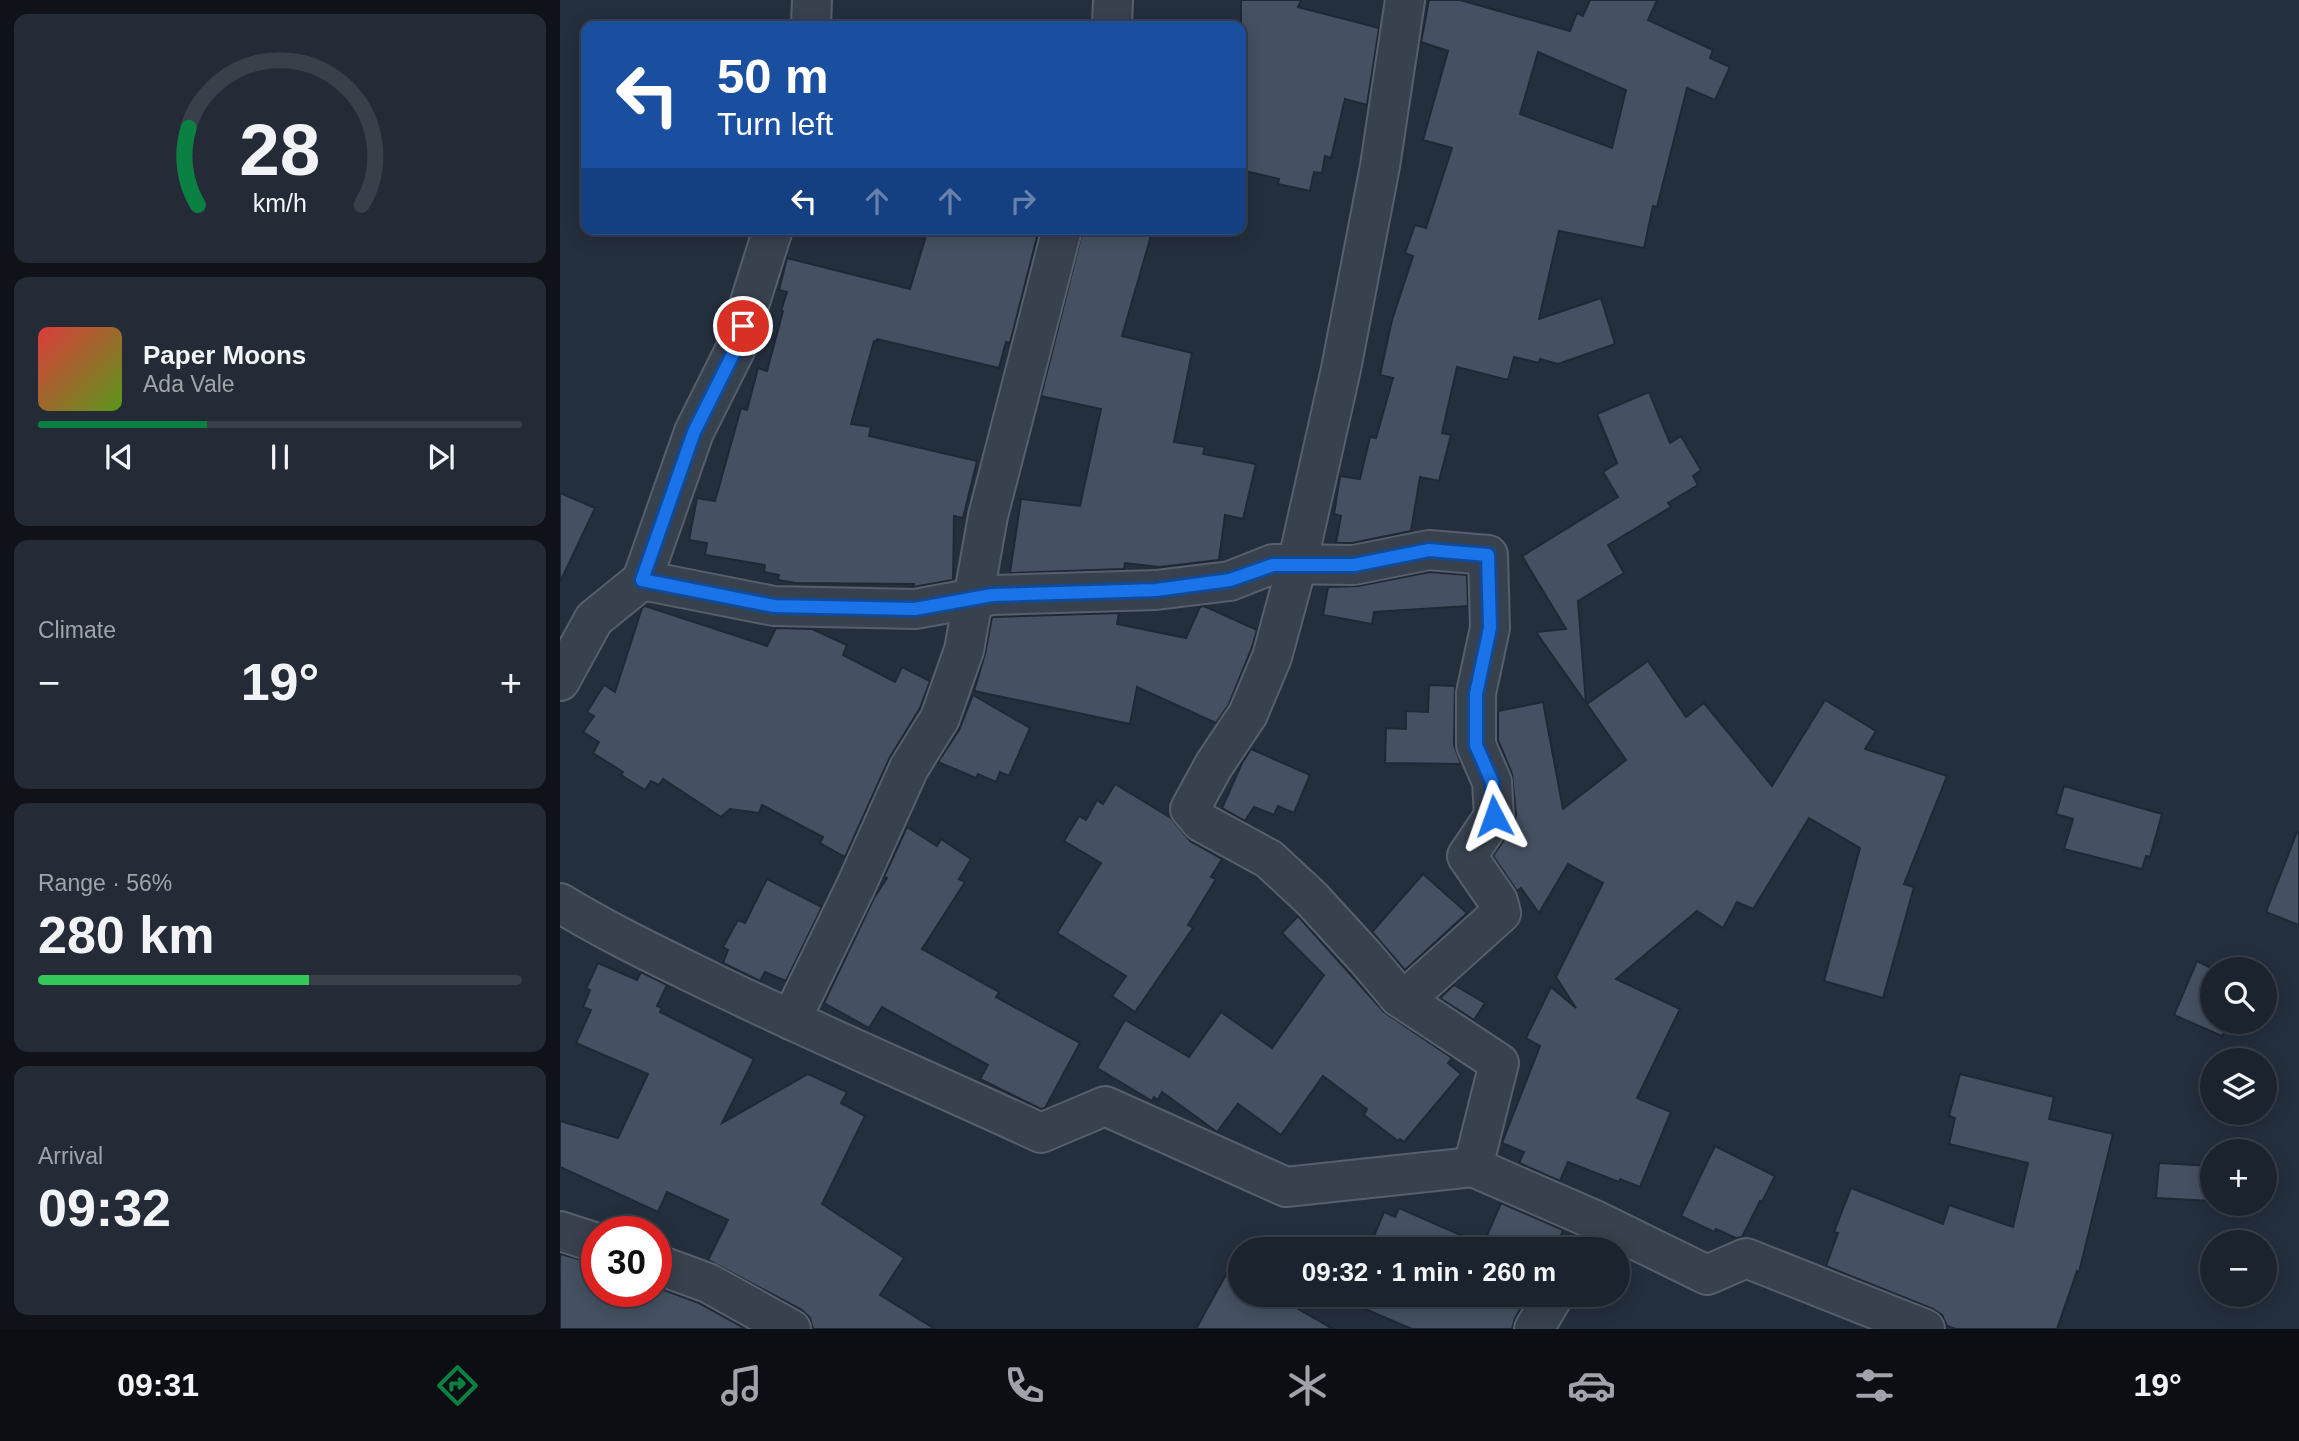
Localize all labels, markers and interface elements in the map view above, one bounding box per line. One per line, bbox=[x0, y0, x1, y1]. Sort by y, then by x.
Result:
icon: left bbox=[602, 49, 693, 140]
text: 50 m bbox=[717, 49, 829, 103]
text: Turn left bbox=[717, 106, 833, 142]
text: 28 bbox=[240, 109, 320, 190]
icon: left bbox=[785, 182, 823, 220]
icon: ahead bbox=[858, 182, 896, 220]
icon: ahead bbox=[931, 182, 969, 220]
icon: right bbox=[1004, 182, 1042, 220]
text: km/h bbox=[253, 188, 307, 216]
pin bbox=[713, 296, 773, 356]
icon: arrive bbox=[724, 307, 762, 345]
text: Paper Moons bbox=[143, 340, 306, 370]
text: Ada Vale bbox=[143, 371, 235, 397]
icon: previous bbox=[100, 438, 138, 476]
icon: pause bbox=[261, 438, 299, 476]
icon: next bbox=[422, 438, 460, 476]
text: Climate bbox=[38, 617, 116, 643]
text: 19° bbox=[241, 653, 319, 711]
text: − bbox=[38, 662, 60, 704]
text: + bbox=[500, 662, 522, 704]
position arrow bbox=[1457, 779, 1531, 853]
text: Range · 56% bbox=[38, 870, 172, 896]
text: 280 km bbox=[38, 906, 214, 964]
map controls bbox=[2200, 957, 2277, 1307]
button: search bbox=[2200, 957, 2277, 1034]
button: layers bbox=[2200, 1048, 2277, 1125]
button: + bbox=[2200, 1139, 2277, 1216]
text: Arrival bbox=[38, 1143, 103, 1169]
text: 09:32 bbox=[38, 1179, 171, 1237]
speed limit sign: 30 bbox=[581, 1216, 672, 1307]
button: − bbox=[2200, 1230, 2277, 1307]
text: 09:32 · 1 min · 260 m bbox=[1302, 1257, 1556, 1287]
icon: directions bbox=[433, 1361, 482, 1410]
icon: music bbox=[717, 1361, 766, 1410]
icon: phone bbox=[1000, 1361, 1049, 1410]
icon: climate bbox=[1283, 1361, 1332, 1410]
icon: car bbox=[1567, 1361, 1616, 1410]
icon: filters bbox=[1850, 1361, 1899, 1410]
text: 09:31 bbox=[117, 1367, 199, 1403]
text: 19° bbox=[2133, 1367, 2182, 1403]

